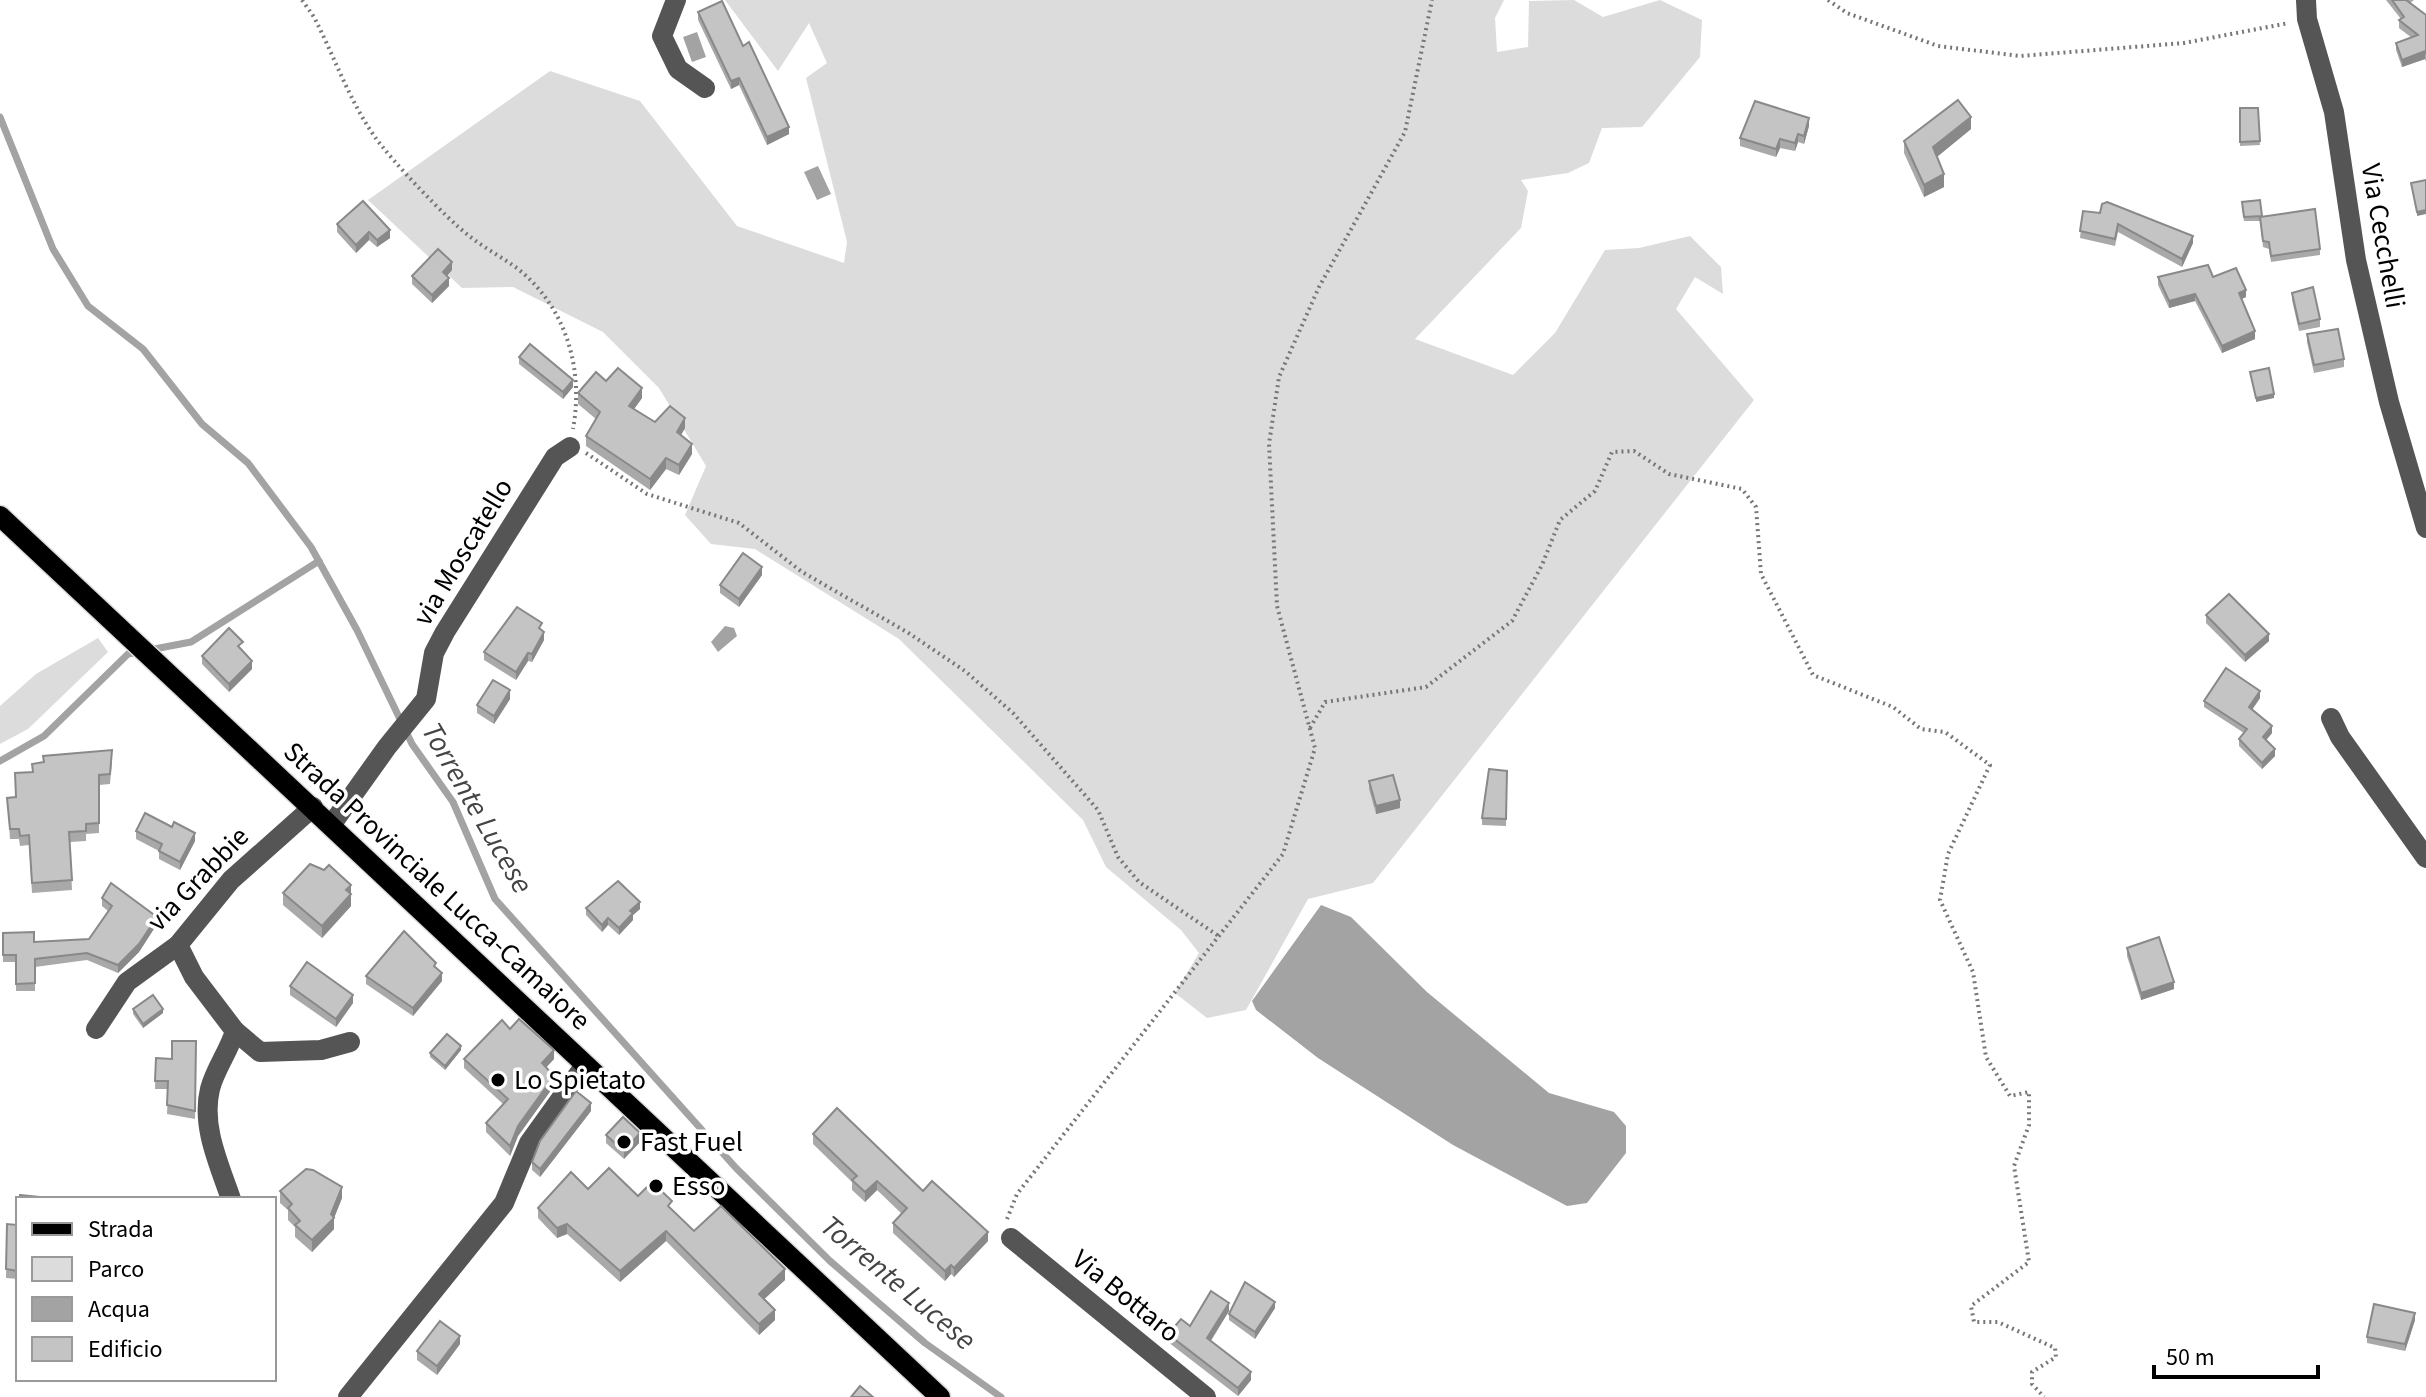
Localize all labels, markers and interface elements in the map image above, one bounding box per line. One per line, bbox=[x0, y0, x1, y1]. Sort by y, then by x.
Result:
street label: Via Cecchelli bbox=[2351, 161, 2415, 311]
street label: via Moscatello bbox=[403, 471, 523, 633]
water label: Torrente Lucese bbox=[411, 714, 543, 902]
street label: Strada Provinciale Lucca-Camaiore bbox=[275, 733, 599, 1039]
street label: via Grabbie bbox=[138, 818, 258, 940]
place label: Lo Spietato bbox=[514, 1060, 646, 1100]
marker: Lo Spietato bbox=[489, 1071, 507, 1089]
place label: Fast Fuel bbox=[640, 1122, 743, 1162]
marker: Fast Fuel bbox=[615, 1133, 633, 1151]
place label: Esso bbox=[672, 1166, 725, 1206]
marker: Esso bbox=[647, 1177, 665, 1195]
legend bbox=[16, 1197, 276, 1381]
water label: Torrente Lucese bbox=[811, 1205, 985, 1361]
text: Strada bbox=[88, 1212, 154, 1247]
street label: Via Bottaro bbox=[1063, 1240, 1189, 1352]
text: Parco bbox=[88, 1252, 144, 1287]
text: Acqua bbox=[88, 1292, 150, 1327]
scale bar bbox=[2154, 1329, 2318, 1379]
text: Edificio bbox=[88, 1332, 162, 1367]
text: 50 m bbox=[2166, 1340, 2215, 1375]

